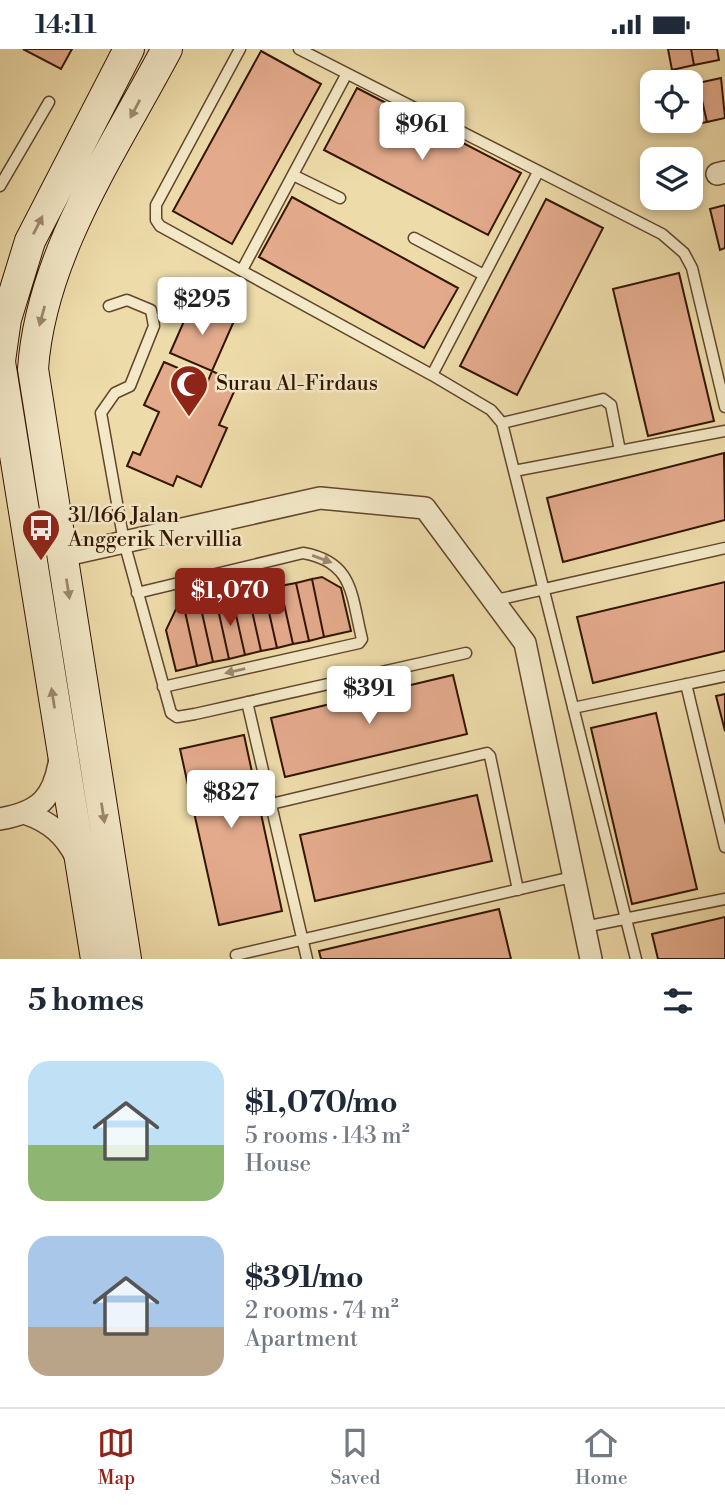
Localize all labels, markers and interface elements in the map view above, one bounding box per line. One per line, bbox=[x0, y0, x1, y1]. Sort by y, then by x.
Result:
text: 14:11 bbox=[35, 9, 97, 41]
map controls bbox=[640, 70, 703, 210]
button: locate bbox=[640, 70, 703, 133]
one-way arrow bbox=[129, 100, 141, 119]
pin: $961 bbox=[381, 103, 463, 162]
text: $961 bbox=[395, 111, 449, 139]
button: layers bbox=[640, 147, 703, 210]
one-way arrow bbox=[31, 215, 43, 235]
pin: $295 bbox=[161, 278, 243, 337]
text: $295 bbox=[174, 286, 230, 314]
one-way arrow bbox=[36, 305, 47, 327]
mosque icon: Surau Al-Firdaus bbox=[168, 363, 210, 418]
place label: Surau Al-Firdaus bbox=[216, 371, 378, 397]
place label: 31/166 Jalan Anggerik Nervillia bbox=[67, 503, 242, 553]
bus stop icon: 31/166 Jalan Anggerik Nervillia bbox=[20, 507, 62, 562]
one-way arrow bbox=[311, 554, 332, 565]
pin: $1,070 bbox=[173, 569, 287, 628]
text: $1,070 bbox=[191, 577, 269, 605]
one-way arrow bbox=[62, 578, 73, 600]
one-way arrow bbox=[224, 665, 246, 676]
pin: $391 bbox=[328, 667, 410, 726]
text: $391 bbox=[343, 675, 395, 703]
one-way arrow bbox=[47, 687, 58, 709]
pin: $827 bbox=[190, 771, 272, 830]
text: $827 bbox=[203, 779, 259, 807]
one-way arrow bbox=[98, 802, 109, 824]
text: 5 homes bbox=[28, 982, 144, 1020]
icon: filters bbox=[659, 982, 697, 1020]
text: $1,070/mo bbox=[245, 1084, 398, 1122]
icon: home bbox=[84, 1089, 168, 1173]
text: 5 rooms · 143 m² bbox=[245, 1122, 410, 1150]
text: House bbox=[245, 1150, 311, 1178]
text: $391/mo bbox=[245, 1259, 364, 1297]
icon: home bbox=[84, 1264, 168, 1348]
text: 2 rooms · 74 m² bbox=[245, 1297, 399, 1325]
text: Apartment bbox=[245, 1325, 358, 1353]
tab: Map bbox=[97, 1424, 135, 1490]
tab: Saved bbox=[330, 1424, 380, 1490]
tab: Home bbox=[575, 1424, 627, 1490]

